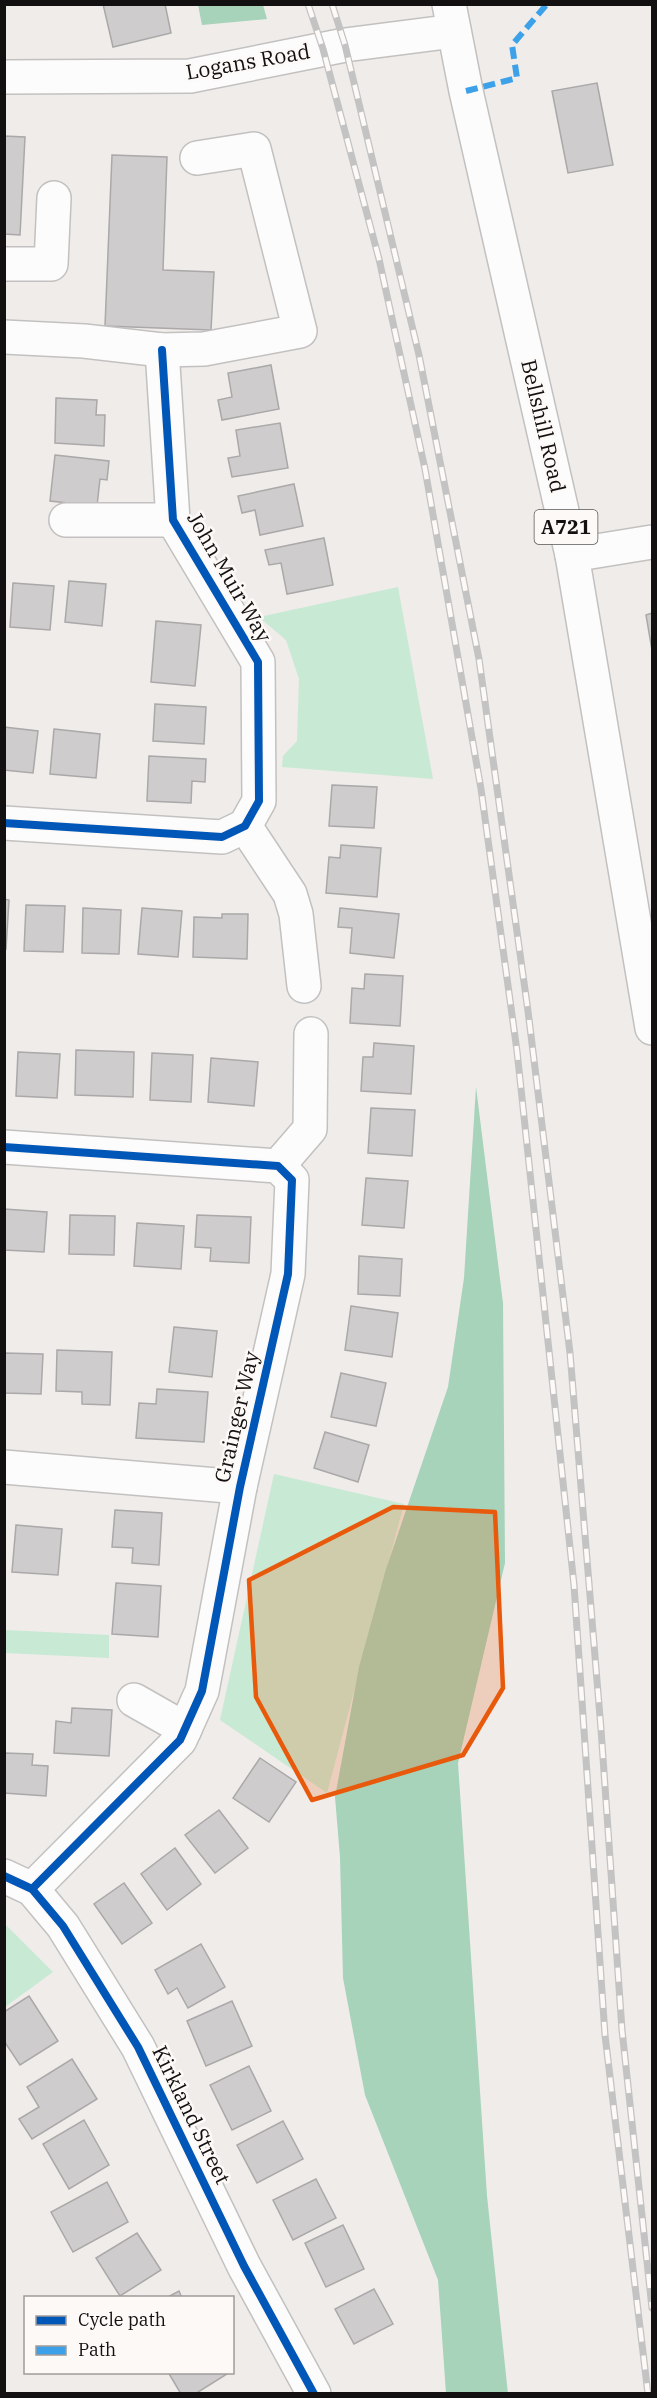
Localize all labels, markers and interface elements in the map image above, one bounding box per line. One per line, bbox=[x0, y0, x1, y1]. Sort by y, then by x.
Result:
street label: Logans Road bbox=[183, 36, 312, 86]
street label: Bellshill Road bbox=[515, 357, 573, 495]
street label: John Muir Way bbox=[181, 506, 279, 648]
road number: A721 bbox=[534, 510, 598, 544]
street label: Grainger Way bbox=[207, 1347, 265, 1485]
street label: Kirkland Street bbox=[146, 2041, 238, 2188]
legend bbox=[24, 2296, 234, 2374]
text: Cycle path bbox=[78, 2308, 166, 2331]
text: Path bbox=[78, 2338, 116, 2361]

